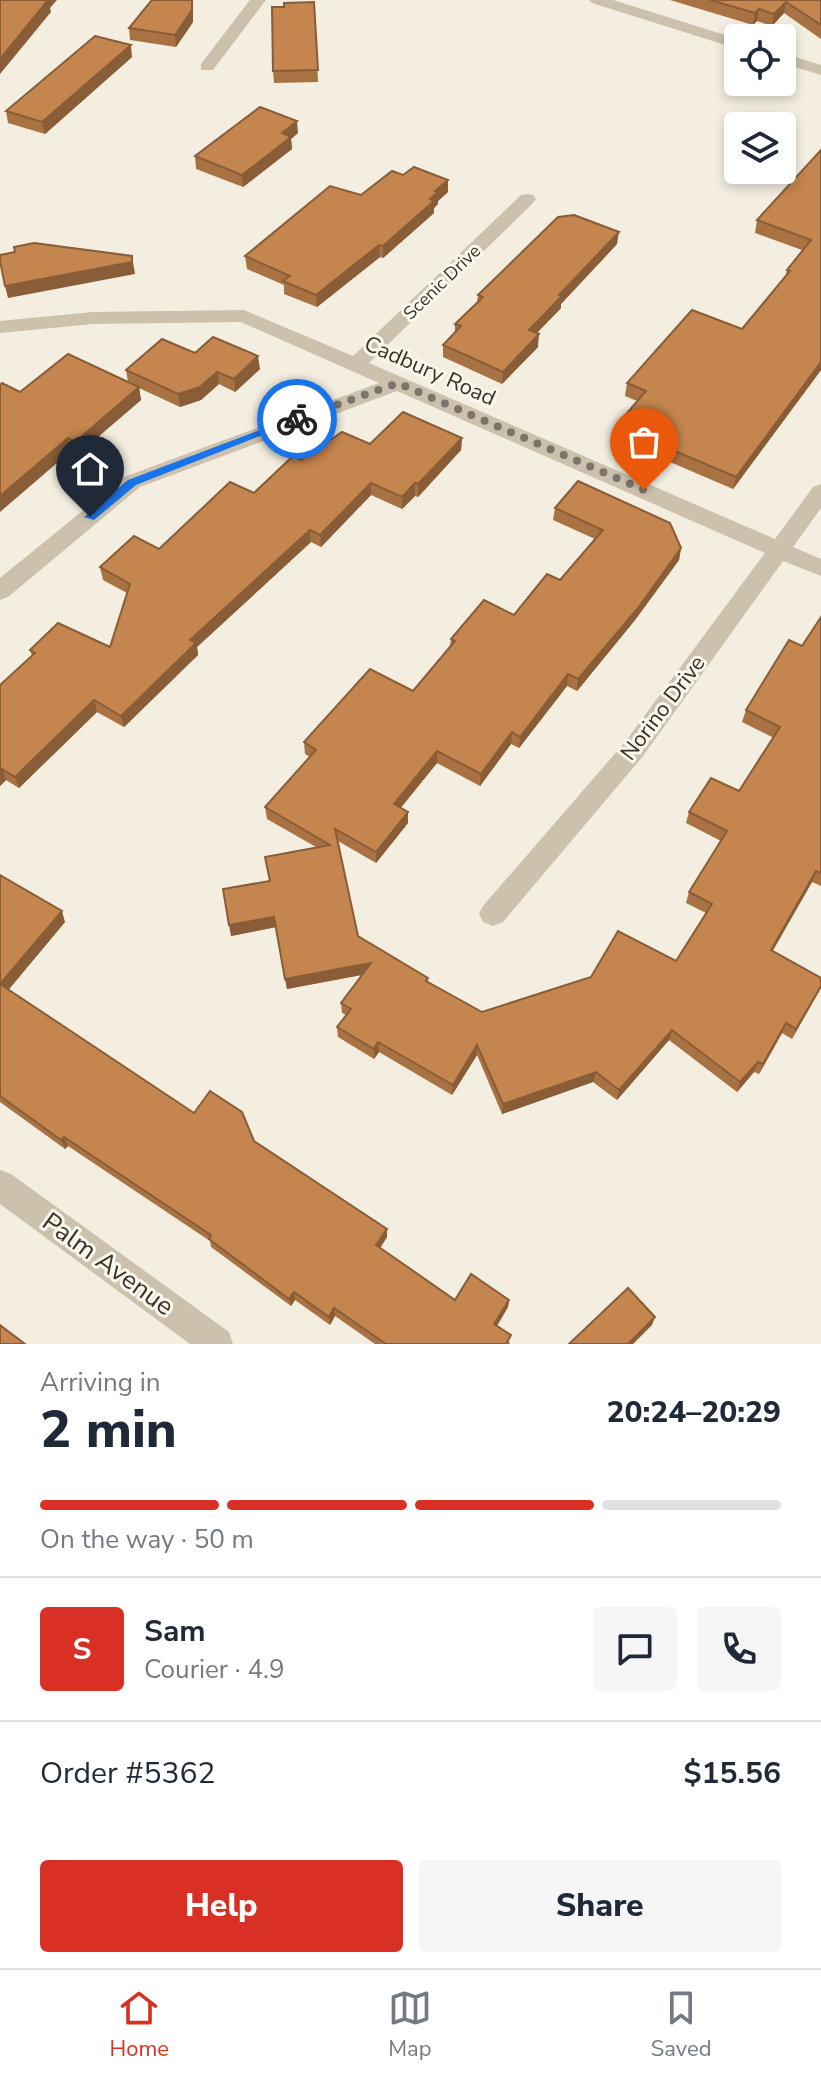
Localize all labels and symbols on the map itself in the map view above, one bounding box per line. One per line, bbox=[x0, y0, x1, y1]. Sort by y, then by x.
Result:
street label: Scenic Drive bbox=[398, 239, 486, 325]
street label: Cadbury Road bbox=[360, 329, 500, 413]
courier bbox=[257, 379, 337, 459]
pin bbox=[610, 408, 678, 490]
pin bbox=[56, 435, 124, 517]
street label: Norino Drive bbox=[614, 649, 712, 767]
street label: Palm Avenue bbox=[35, 1204, 181, 1324]

